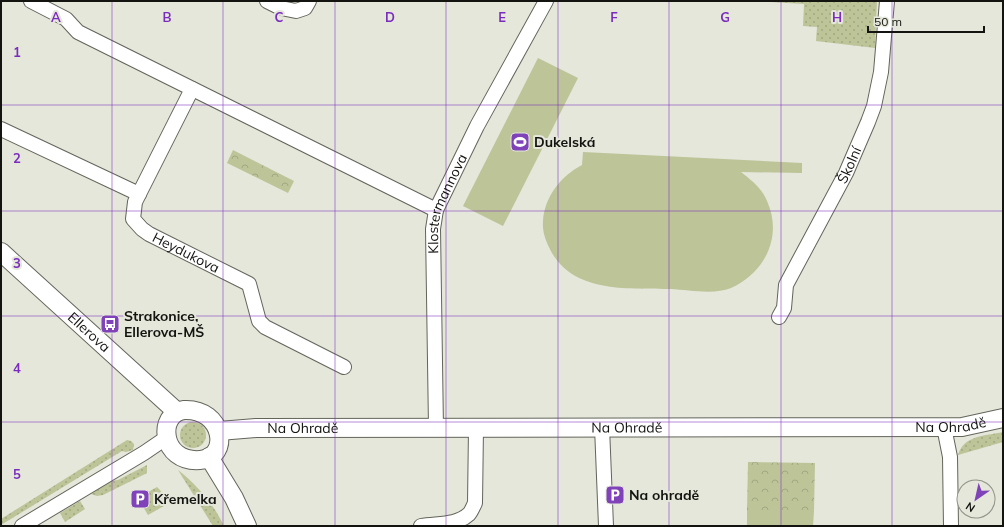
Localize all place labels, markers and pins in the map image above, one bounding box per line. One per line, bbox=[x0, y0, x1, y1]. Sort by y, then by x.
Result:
sports icon: Dukelská bbox=[509, 131, 531, 153]
place label: Dukelská bbox=[534, 133, 595, 151]
place label: Strakonice, Ellerova-MŠ bbox=[124, 307, 204, 341]
bus stop icon: Strakonice, Ellerova-MŠ bbox=[99, 313, 121, 335]
parking icon: Na ohradě bbox=[604, 484, 626, 506]
place label: Na ohradě bbox=[629, 486, 700, 504]
parking icon: Křemelka bbox=[129, 488, 151, 510]
place label: Křemelka bbox=[154, 490, 217, 508]

